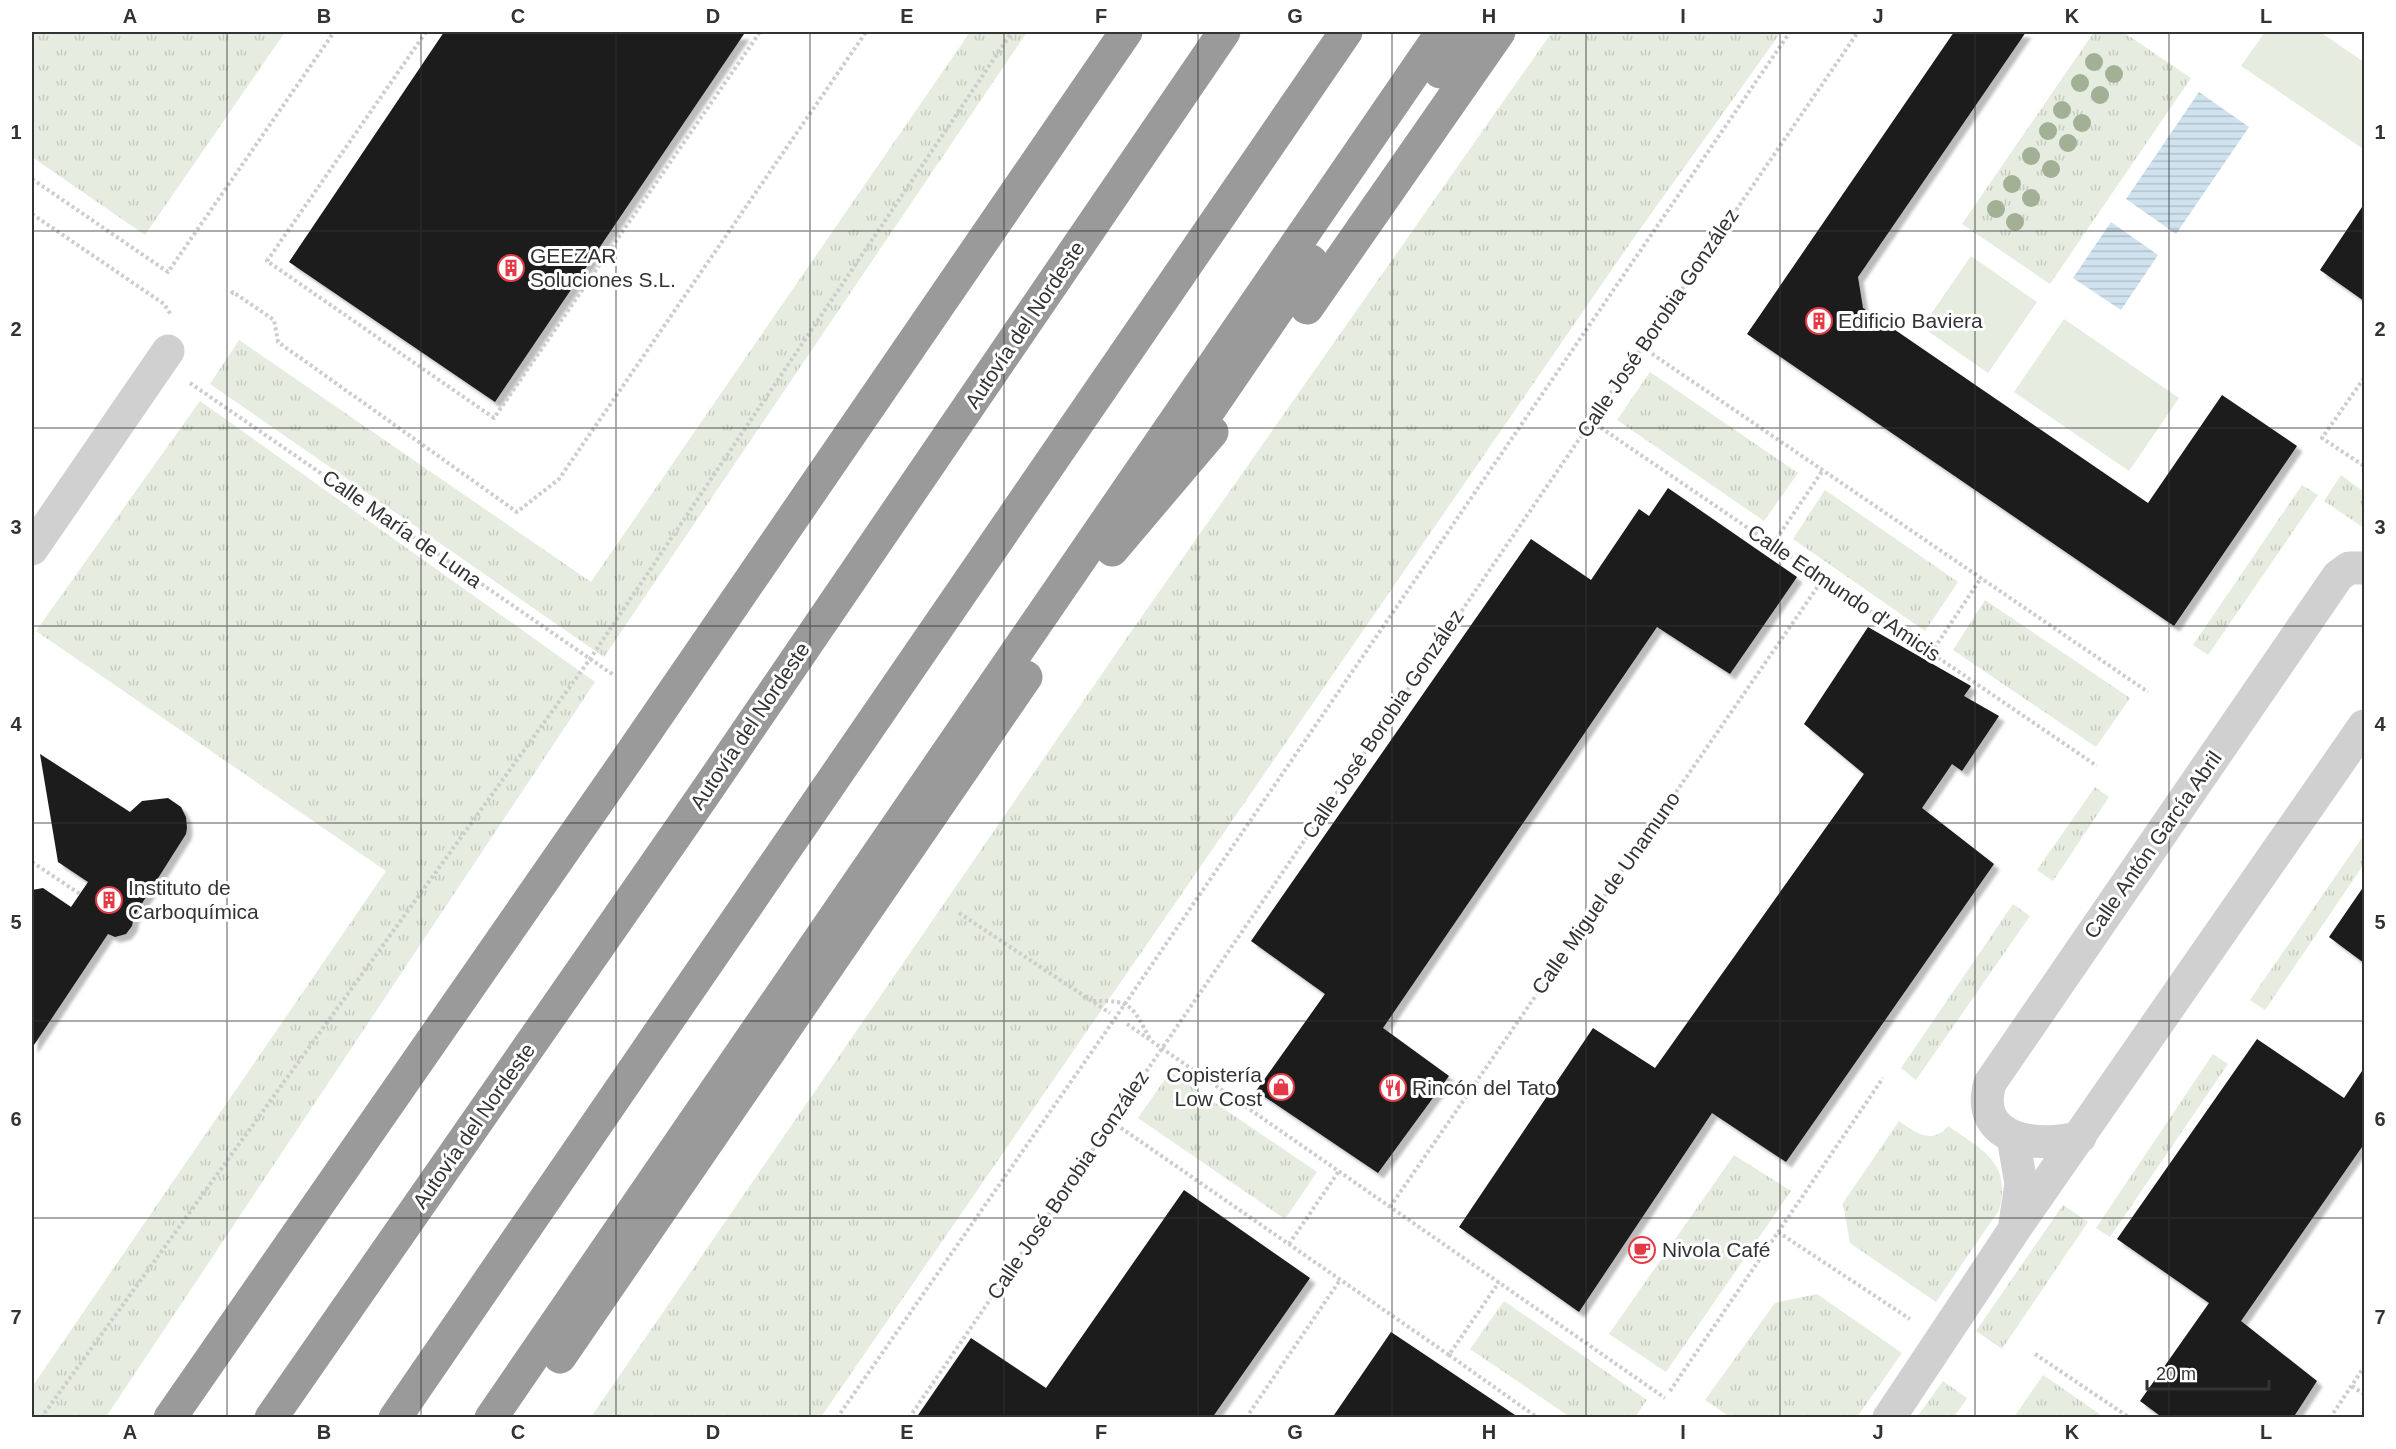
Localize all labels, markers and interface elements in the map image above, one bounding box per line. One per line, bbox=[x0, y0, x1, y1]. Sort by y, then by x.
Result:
text: A bbox=[123, 5, 137, 27]
text: B bbox=[317, 5, 331, 27]
text: C bbox=[511, 5, 525, 27]
text: D bbox=[706, 5, 720, 27]
text: E bbox=[900, 5, 914, 27]
text: F bbox=[1095, 5, 1107, 27]
text: G bbox=[1287, 5, 1303, 27]
text: H bbox=[1482, 5, 1496, 27]
text: I bbox=[1680, 5, 1686, 27]
text: J bbox=[1872, 5, 1884, 27]
text: K bbox=[2065, 5, 2080, 27]
text: L bbox=[2260, 5, 2272, 27]
text: 1 bbox=[10, 121, 22, 143]
text: 1 bbox=[2374, 121, 2386, 143]
street label: Calle José Borobia González bbox=[1572, 204, 1743, 441]
street label: Autovía del Nordeste bbox=[960, 237, 1089, 412]
place label: GEEZAR Soluciones S.L. bbox=[530, 244, 676, 291]
building icon: GEEZAR Soluciones S.L. bbox=[496, 253, 526, 283]
building icon: Edificio Baviera bbox=[1804, 306, 1834, 336]
place label: Edificio Baviera bbox=[1838, 309, 1983, 332]
text: 2 bbox=[10, 318, 22, 340]
text: 2 bbox=[2374, 318, 2386, 340]
street label: Calle María de Luna bbox=[318, 465, 487, 592]
text: 3 bbox=[10, 516, 22, 538]
text: 3 bbox=[2374, 516, 2386, 538]
street label: Calle Edmundo d'Amicis bbox=[1744, 520, 1945, 666]
street label: Calle José Borobia González bbox=[1297, 605, 1468, 842]
street label: Autovía del Nordeste bbox=[685, 638, 814, 813]
text: 4 bbox=[10, 713, 22, 735]
text: 4 bbox=[2374, 713, 2386, 735]
street label: Calle Antón García Abril bbox=[2079, 747, 2226, 943]
street label: Calle Miguel de Unamuno bbox=[1527, 787, 1684, 998]
place label: Instituto de Carboquímica bbox=[128, 876, 259, 923]
building icon: Instituto de Carboquímica bbox=[94, 885, 124, 915]
text: 5 bbox=[10, 911, 22, 933]
text: 5 bbox=[2374, 911, 2386, 933]
street label: Autovía del Nordeste bbox=[408, 1039, 539, 1213]
place label: Copistería Low Cost bbox=[1166, 1063, 1262, 1110]
street label: Calle José Borobia González bbox=[982, 1066, 1153, 1303]
shop icon: Copistería Low Cost bbox=[1266, 1072, 1296, 1102]
restaurant icon: Rincón del Tato bbox=[1378, 1073, 1408, 1103]
place label: Rincón del Tato bbox=[1412, 1076, 1556, 1099]
text: 6 bbox=[10, 1108, 22, 1130]
text: 6 bbox=[2374, 1108, 2386, 1130]
cafe icon: Nivola Café bbox=[1627, 1235, 1657, 1265]
place label: Nivola Café bbox=[1662, 1238, 1771, 1261]
text: 7 bbox=[10, 1306, 22, 1328]
text: 7 bbox=[2374, 1306, 2386, 1328]
scale bar bbox=[2147, 1353, 2268, 1391]
text: 20 m bbox=[2156, 1364, 2196, 1384]
text: A bbox=[123, 1421, 137, 1443]
text: B bbox=[317, 1421, 331, 1443]
text: C bbox=[511, 1421, 525, 1443]
text: D bbox=[706, 1421, 720, 1443]
text: E bbox=[900, 1421, 914, 1443]
text: F bbox=[1095, 1421, 1107, 1443]
text: G bbox=[1287, 1421, 1303, 1443]
text: H bbox=[1482, 1421, 1496, 1443]
text: I bbox=[1680, 1421, 1686, 1443]
text: J bbox=[1872, 1421, 1884, 1443]
text: K bbox=[2065, 1421, 2080, 1443]
text: L bbox=[2260, 1421, 2272, 1443]

